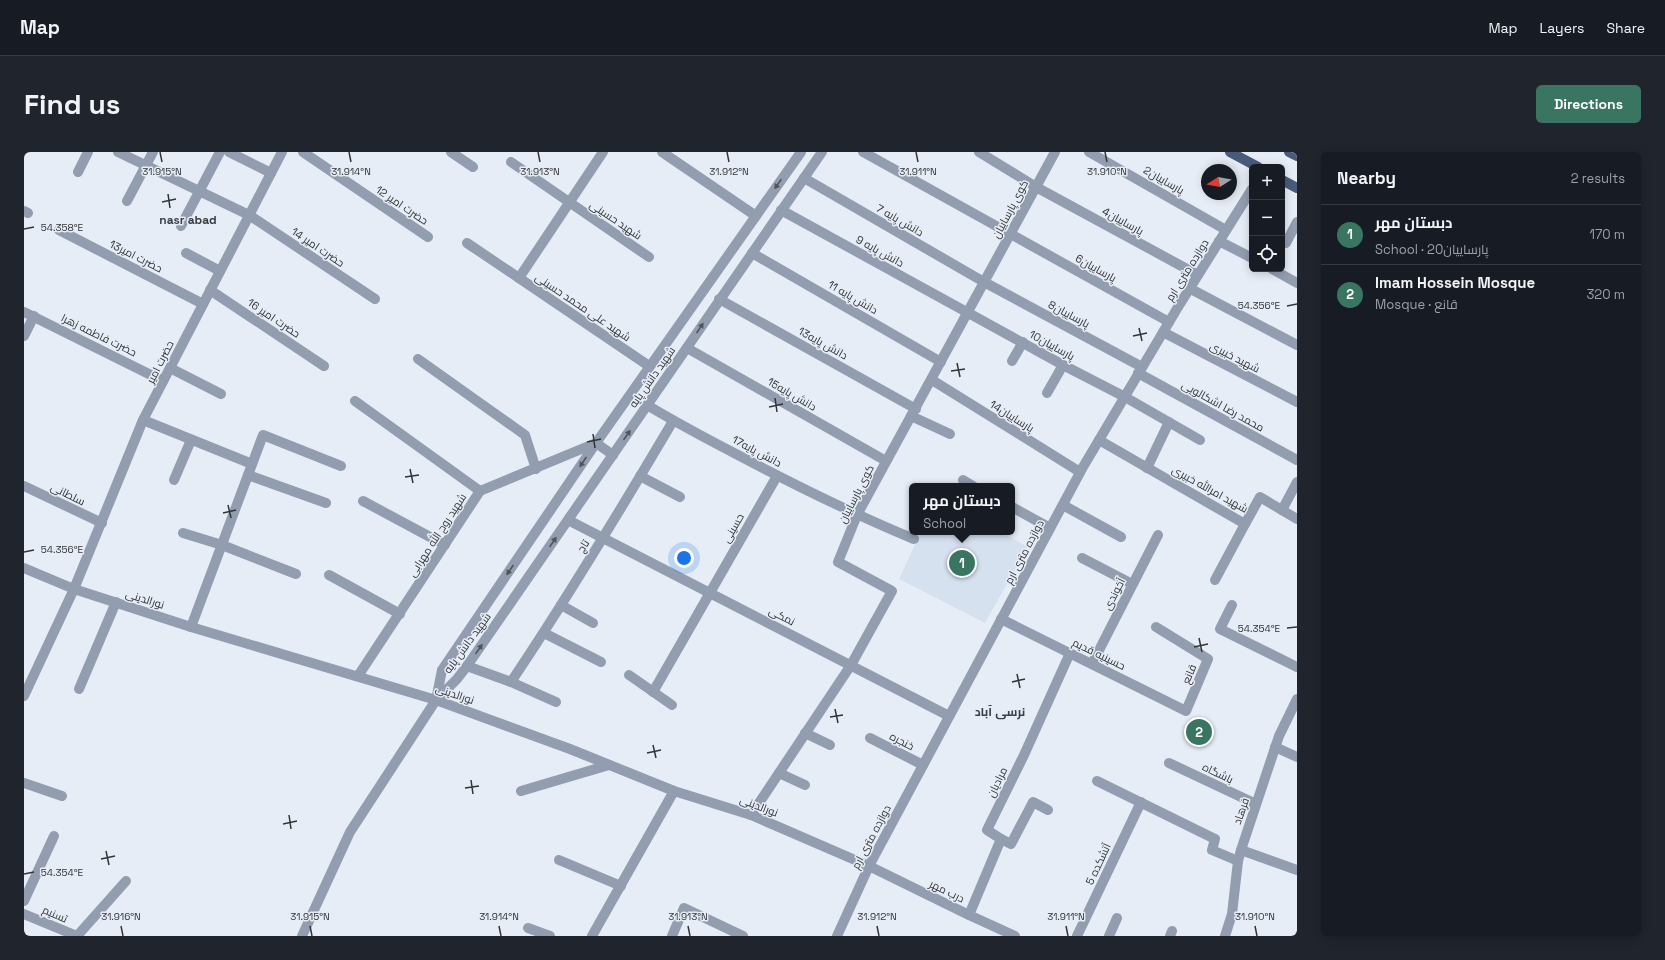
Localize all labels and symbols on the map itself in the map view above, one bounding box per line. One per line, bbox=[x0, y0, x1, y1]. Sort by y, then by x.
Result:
street label: پارساییان2 bbox=[1141, 163, 1187, 197]
north arrow bbox=[1201, 164, 1237, 200]
text: 31.915°N bbox=[142, 165, 182, 178]
text: 31.914°N bbox=[331, 165, 371, 178]
text: 31.913°N bbox=[520, 165, 560, 178]
text: 31.912°N bbox=[709, 165, 749, 178]
text: 31.911°N bbox=[899, 165, 937, 178]
text: 31.910°N bbox=[1087, 165, 1127, 178]
street label: کوی پارساییان bbox=[989, 177, 1031, 241]
one-way arrow bbox=[775, 179, 783, 189]
street label: حضرت امیر 12 bbox=[373, 182, 431, 228]
street label: شهید حسینی bbox=[587, 197, 645, 243]
street label: دانش پایه 7 bbox=[874, 201, 926, 239]
street label: پارساییان4 bbox=[1100, 204, 1146, 238]
district label: nasr abad bbox=[159, 212, 217, 228]
text: 54.358°E bbox=[41, 221, 84, 234]
street label: حضرت امیر 14 bbox=[289, 224, 347, 270]
street label: دانش پایه 9 bbox=[854, 232, 906, 270]
street label: دوازده متری ارم bbox=[1162, 236, 1213, 304]
street label: حضرت امیر13 bbox=[107, 237, 165, 275]
street label: پارساییان6 bbox=[1073, 251, 1119, 285]
street label: شهید علی محمد حسینی bbox=[533, 270, 633, 344]
street label: دانش پایه 11 bbox=[826, 277, 880, 317]
street label: حضرت امیر 16 bbox=[245, 295, 303, 341]
street label: پارساییان8 bbox=[1046, 297, 1092, 331]
text: 54.356°E bbox=[1238, 299, 1281, 312]
street label: حضرت فاطمه زهرا bbox=[59, 311, 139, 359]
one-way arrow bbox=[696, 322, 704, 333]
street label: دانش پایه13 bbox=[796, 324, 850, 362]
street label: پارساییان10 bbox=[1027, 327, 1077, 363]
street label: حضرت امیر bbox=[143, 338, 177, 387]
street label: شهید خبیری bbox=[1208, 338, 1262, 376]
street label: شهید دانش پایه bbox=[626, 344, 678, 410]
street label: دانش پایه15 bbox=[765, 374, 819, 414]
street label: محمد رضا اشکالویی bbox=[1179, 377, 1267, 435]
street label: پارساییان14 bbox=[987, 397, 1037, 435]
one-way arrow bbox=[623, 429, 630, 441]
street label: دانش پایه17 bbox=[730, 432, 784, 470]
one-way arrow bbox=[579, 457, 587, 467]
street label: شهید امرالله خبیری bbox=[1170, 461, 1251, 516]
street label: کوی پارساییان bbox=[835, 462, 877, 526]
street label: سلطانی bbox=[48, 480, 88, 508]
street label: شهید روح الله مهرابی bbox=[404, 490, 470, 580]
street label: حسینی bbox=[719, 511, 747, 545]
street label: دوازده متری ارم bbox=[1001, 517, 1048, 587]
one-way arrow bbox=[549, 537, 557, 547]
street label: تاچ bbox=[574, 537, 593, 556]
text: 54.356°E bbox=[41, 543, 84, 556]
your location bbox=[674, 548, 694, 568]
pin: 1 bbox=[949, 548, 975, 578]
one-way arrow bbox=[506, 564, 514, 575]
street label: آخوندی bbox=[1100, 576, 1128, 612]
street label: نورالدینی bbox=[124, 586, 166, 612]
street label: نمکی bbox=[767, 604, 797, 628]
street label: شهید دانش پایه bbox=[440, 610, 494, 676]
text: 54.354°E bbox=[1238, 622, 1281, 635]
street label: حسینیه قدیم bbox=[1070, 635, 1128, 674]
one-way arrow bbox=[475, 643, 483, 654]
street label: قانع bbox=[1179, 662, 1200, 686]
street label: نورالدینی bbox=[434, 681, 476, 707]
district label: نرسی آباد bbox=[975, 704, 1025, 720]
pin: 2 bbox=[1186, 717, 1212, 747]
street label: خنجره bbox=[887, 729, 917, 753]
street label: باشگاه bbox=[1200, 760, 1236, 786]
street label: مرادیان bbox=[984, 764, 1010, 800]
street label: نورالدینی bbox=[738, 792, 780, 820]
street label: فرهاد bbox=[1230, 796, 1252, 826]
street label: دوازده متری ارم bbox=[848, 802, 895, 872]
street label: آتشکده 5 bbox=[1082, 841, 1114, 887]
text: 54.354°E bbox=[41, 866, 84, 879]
street label: درب مهر bbox=[926, 876, 967, 905]
street label: تسنیم bbox=[40, 902, 70, 926]
text: 31.916°N bbox=[101, 910, 141, 923]
text: 31.915°N bbox=[290, 910, 330, 923]
text: 31.914°N bbox=[479, 910, 519, 923]
text: 31.913°N bbox=[668, 910, 708, 923]
text: 31.912°N bbox=[857, 910, 897, 923]
text: 31.911°N bbox=[1047, 910, 1085, 923]
text: 31.910°N bbox=[1235, 910, 1275, 923]

